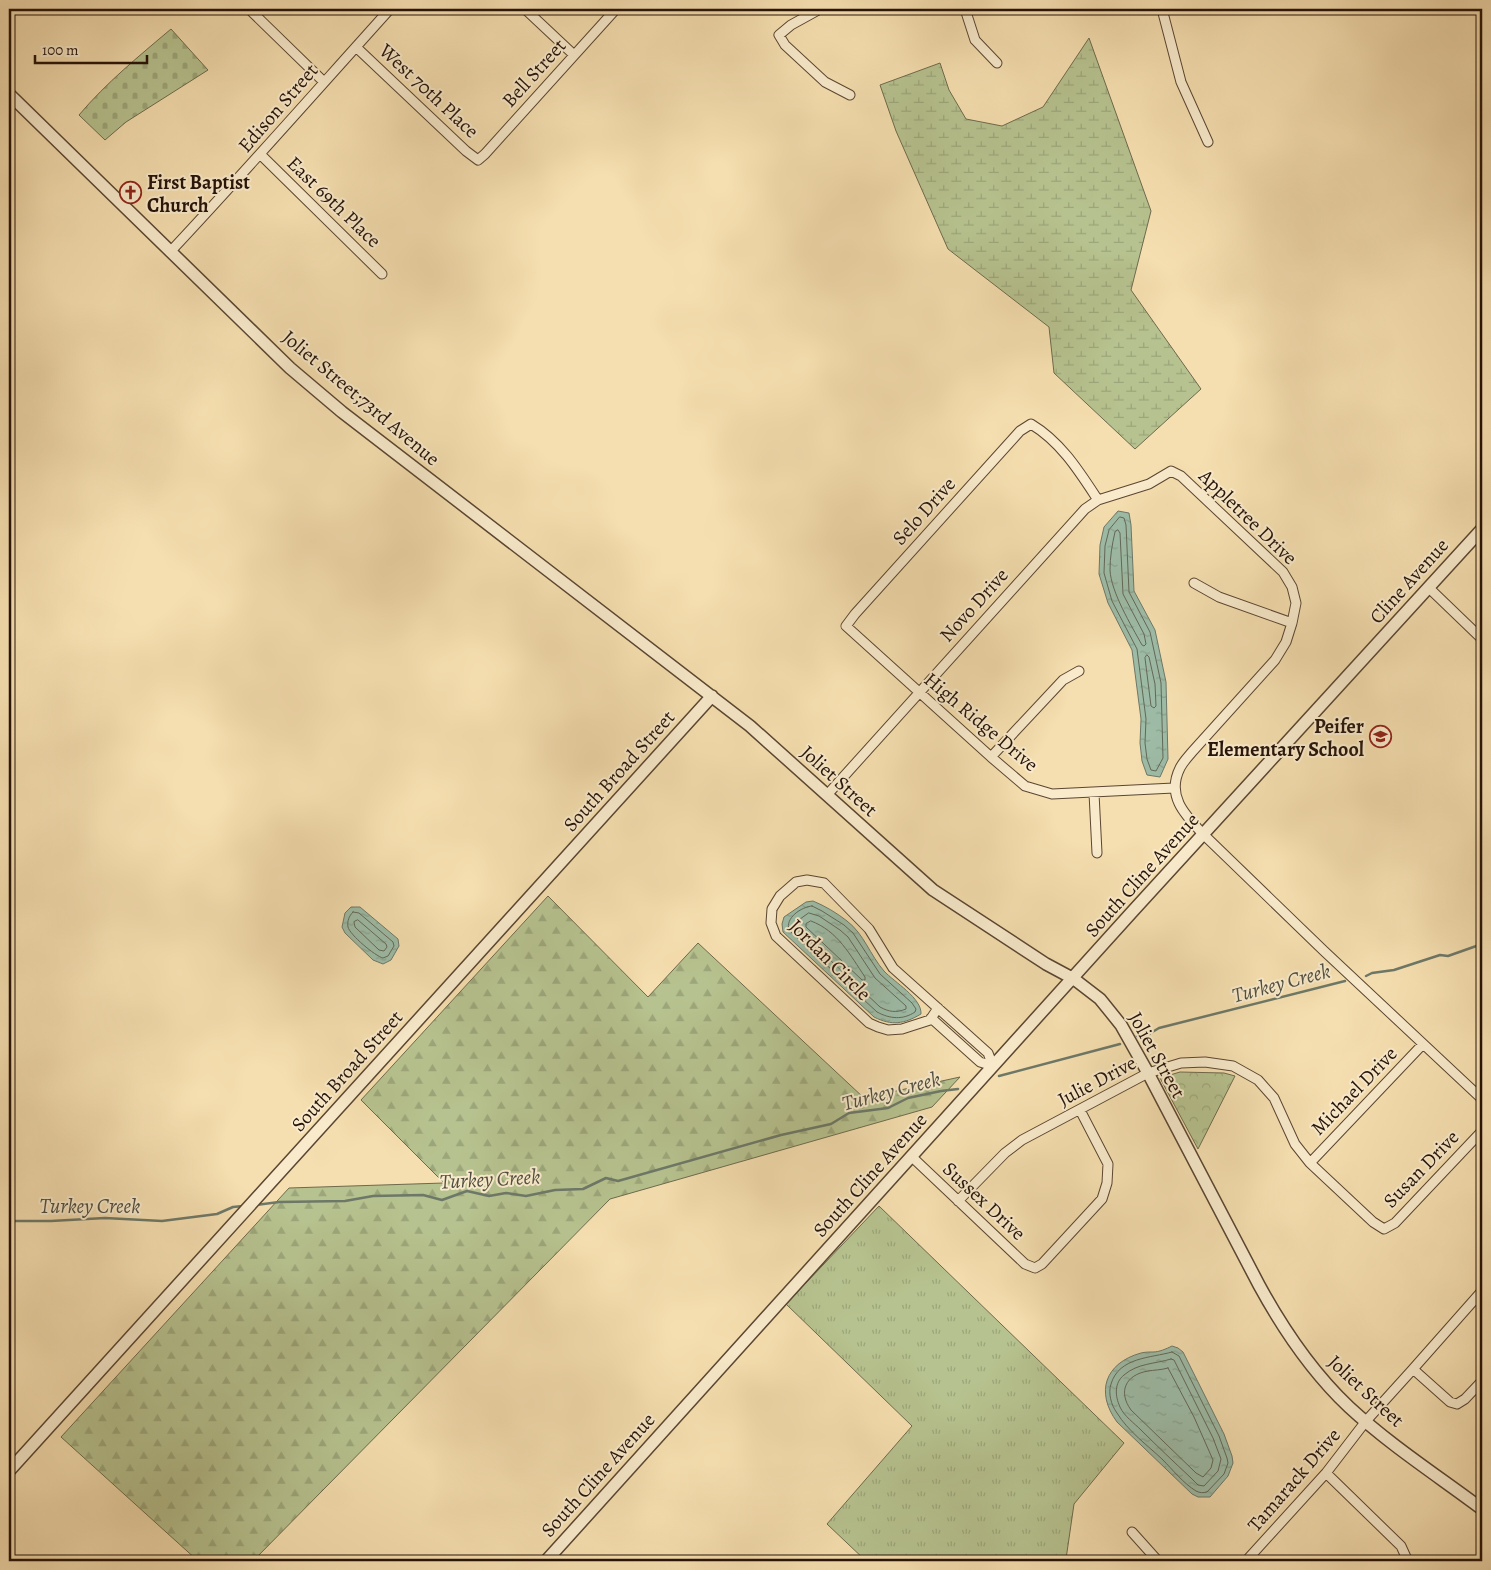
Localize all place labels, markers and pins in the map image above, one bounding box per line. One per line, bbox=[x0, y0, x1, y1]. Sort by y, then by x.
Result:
place label: First Baptist Church bbox=[147, 169, 250, 219]
church icon: First Baptist Church bbox=[119, 181, 143, 205]
place label: Peifer Elementary School bbox=[1207, 713, 1365, 763]
school or university icon: Peifer Elementary School bbox=[1368, 725, 1392, 749]

